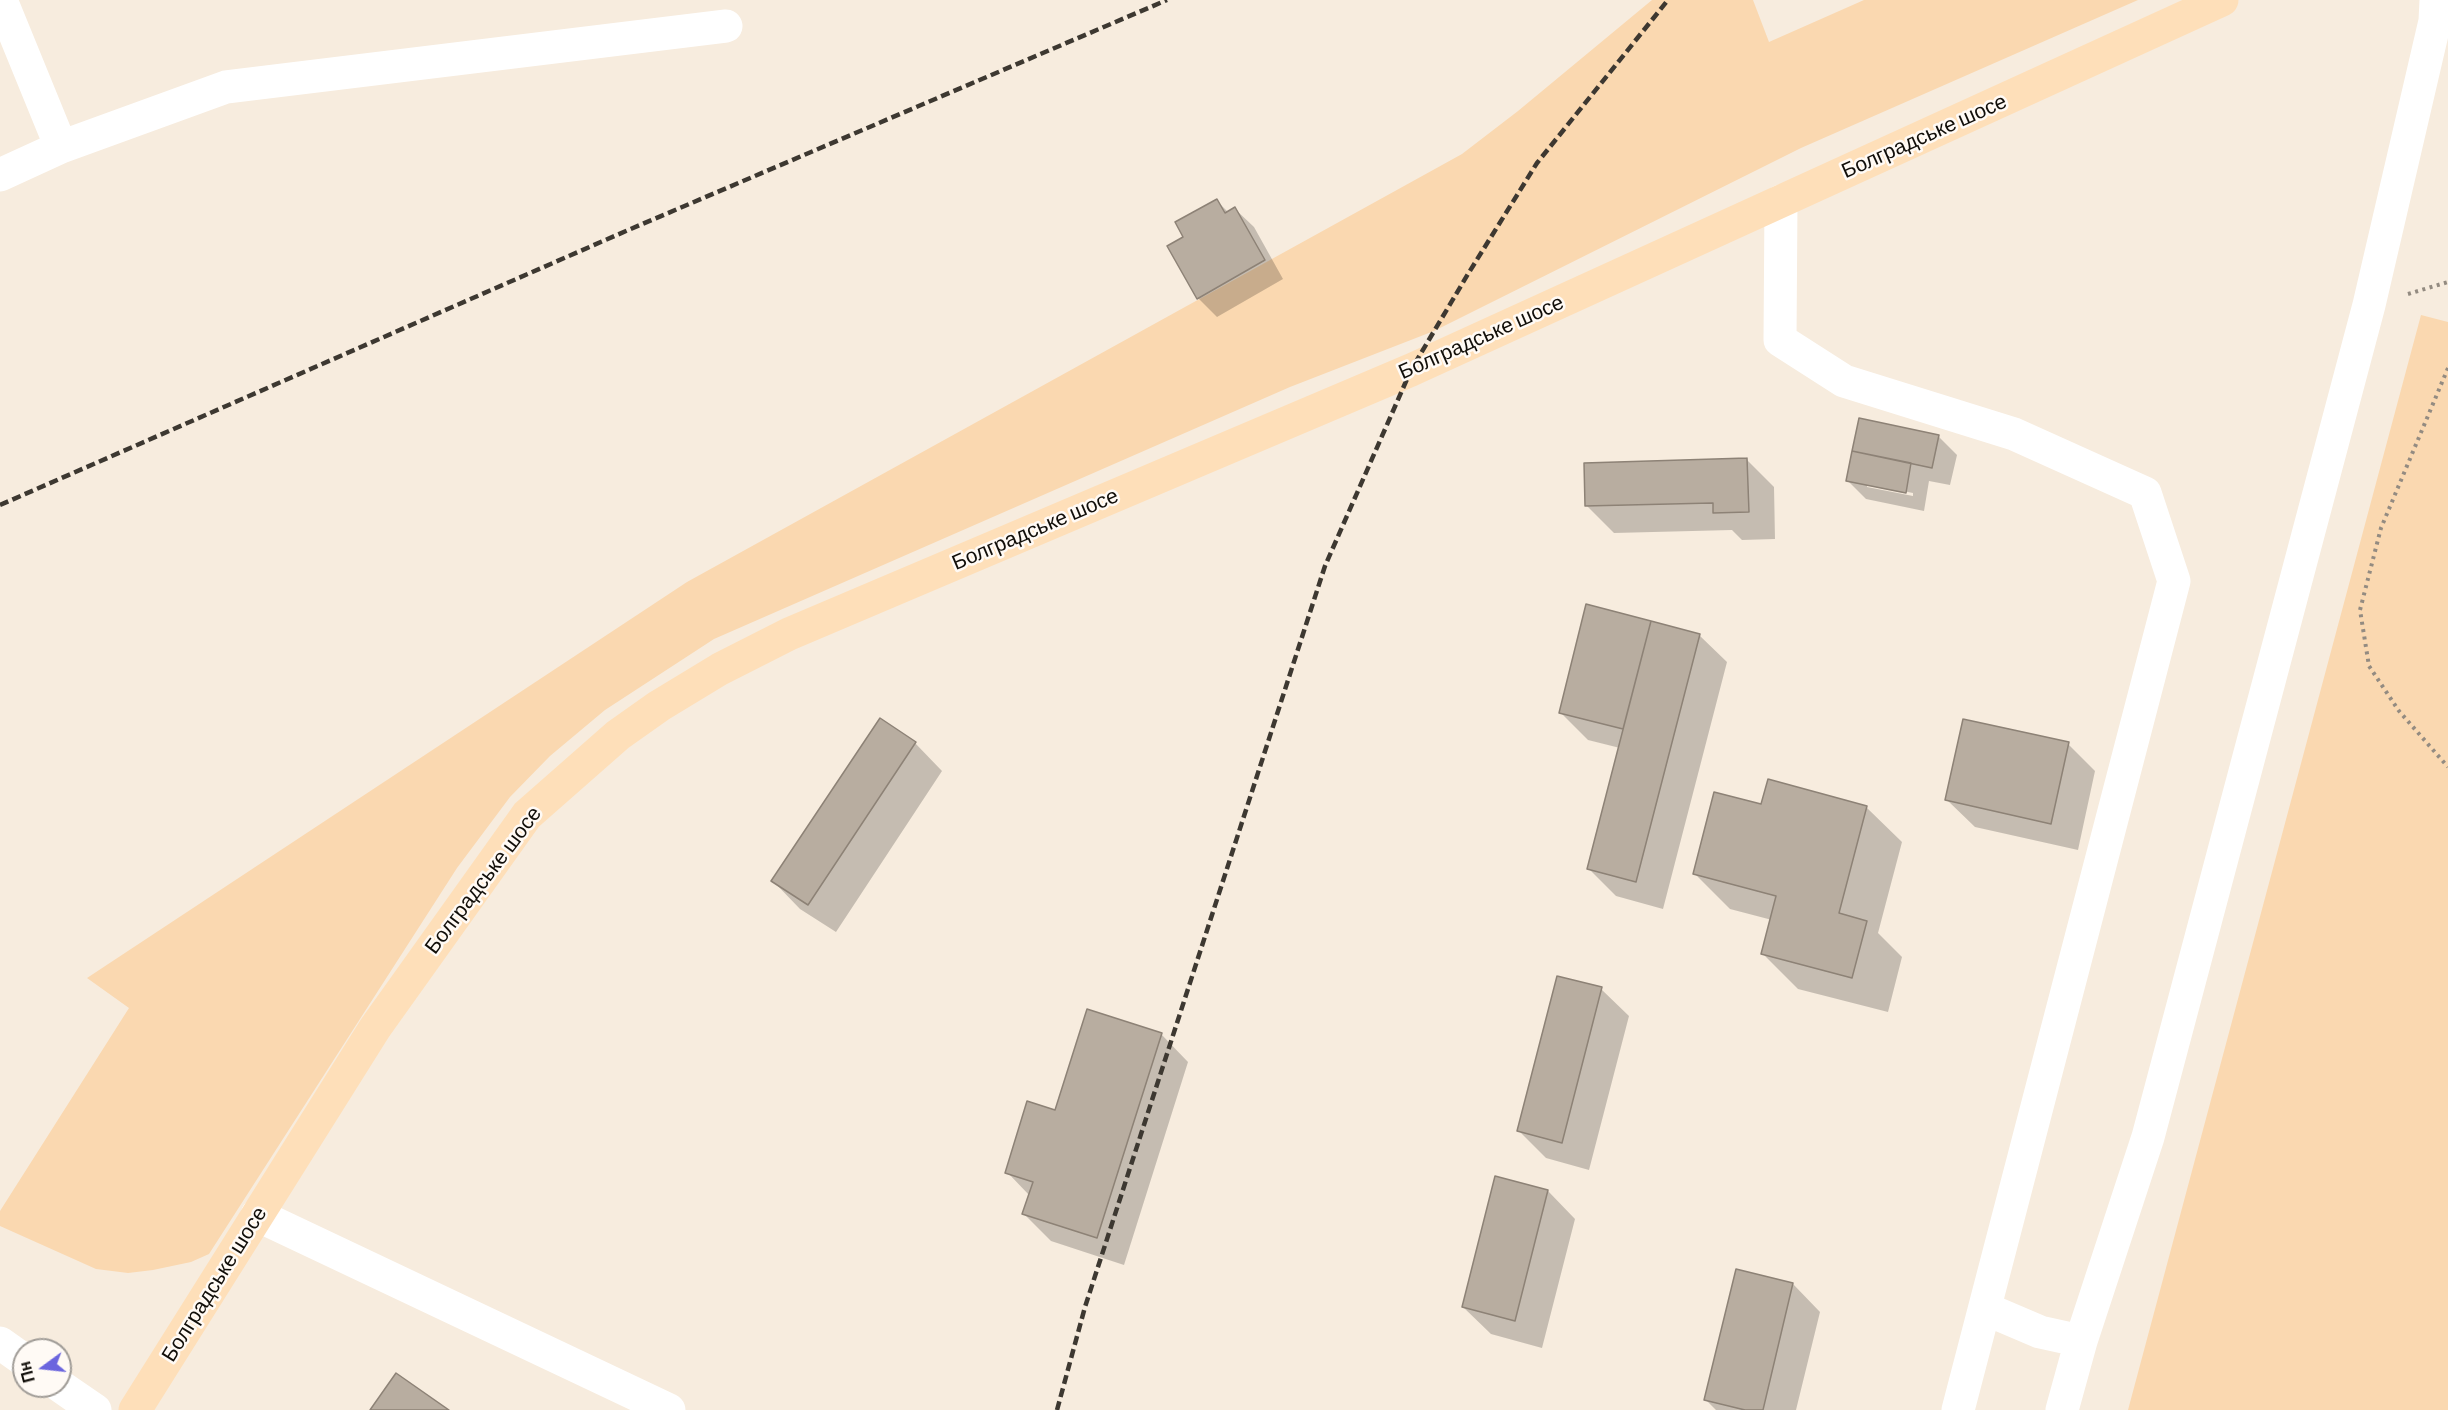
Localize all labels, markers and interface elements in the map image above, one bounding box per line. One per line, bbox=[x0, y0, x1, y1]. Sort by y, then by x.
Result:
street label: Болградське шосе bbox=[1838, 88, 2010, 184]
street label: Болградське шосе bbox=[1395, 289, 1567, 385]
street label: Болградське шосе bbox=[948, 483, 1122, 575]
street label: Болградське шосе bbox=[419, 801, 547, 959]
street label: Болградське шосе bbox=[156, 1202, 272, 1366]
north arrow bbox=[12, 1338, 72, 1398]
text: Пн bbox=[14, 1360, 38, 1385]

